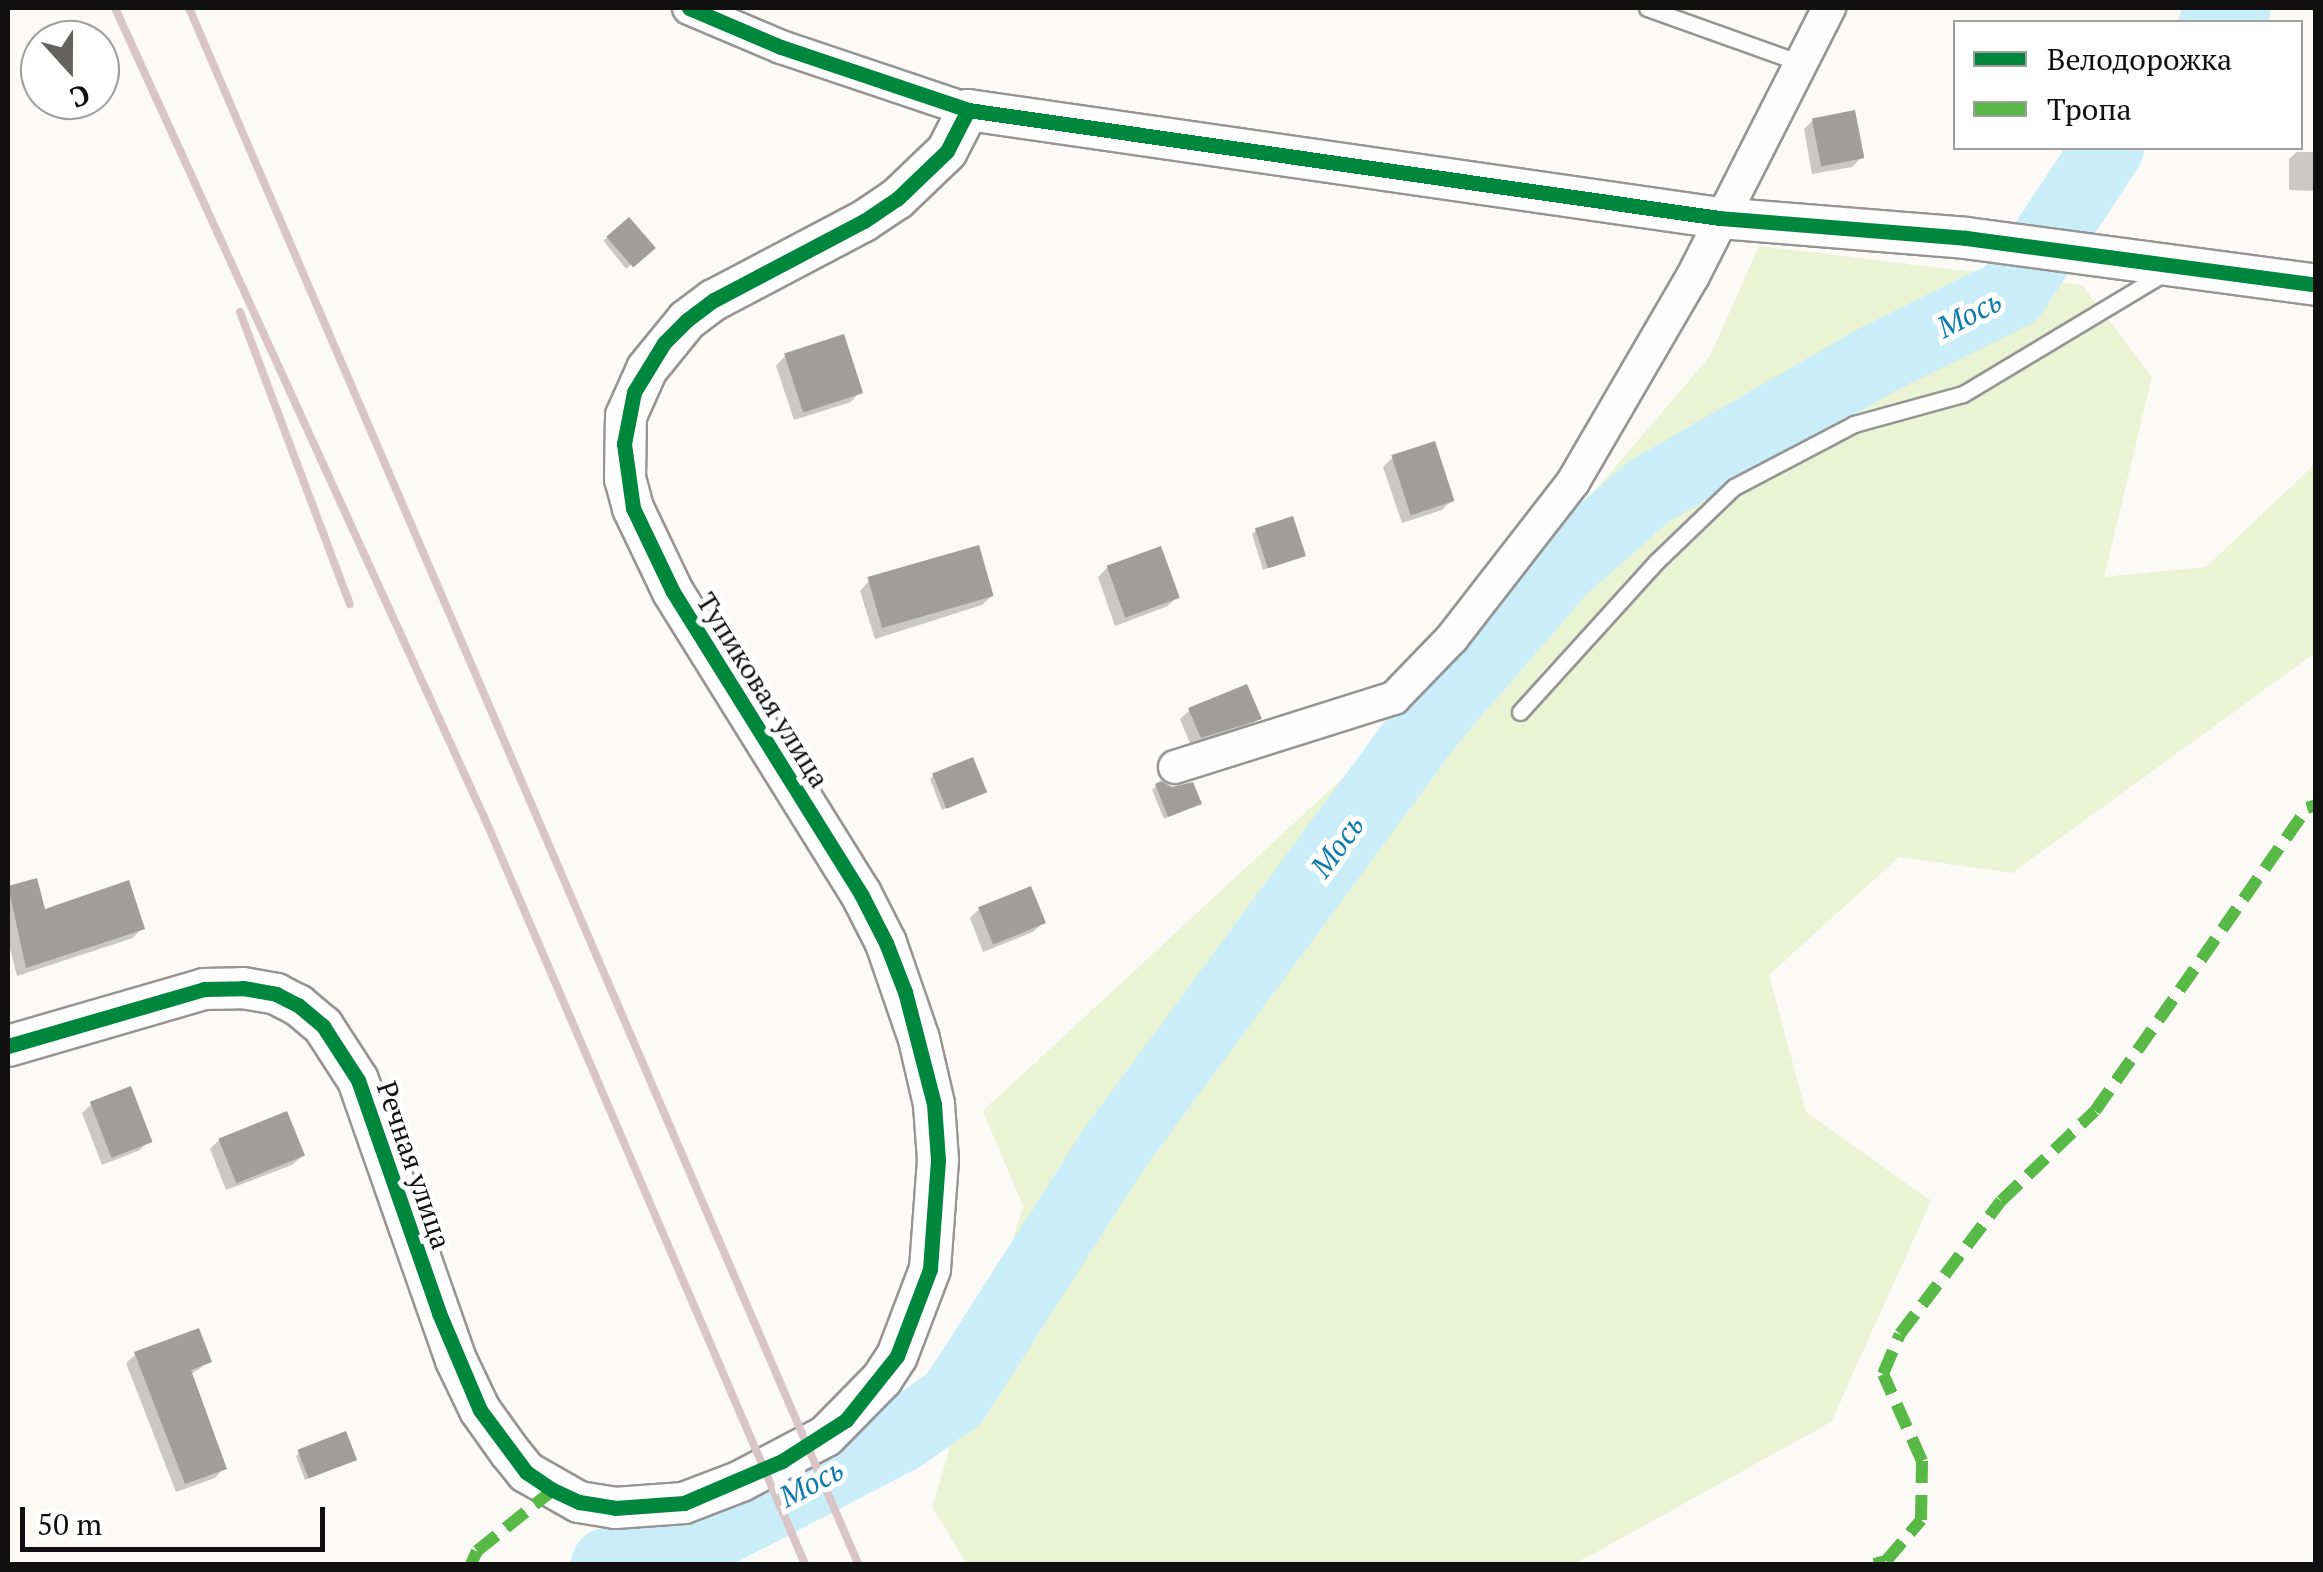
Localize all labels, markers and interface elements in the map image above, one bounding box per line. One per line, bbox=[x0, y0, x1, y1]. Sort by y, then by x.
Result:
north arrow bbox=[20, 20, 120, 120]
legend bbox=[1953, 20, 2303, 150]
text: Велодорожка bbox=[2047, 39, 2232, 79]
text: С bbox=[65, 76, 95, 117]
text: Тропа bbox=[2047, 89, 2132, 129]
water label: Мось bbox=[1931, 283, 2007, 345]
street label: Тупиковая улица bbox=[689, 586, 837, 794]
water label: Мось bbox=[1303, 808, 1371, 884]
street label: Речная улица bbox=[370, 1077, 458, 1253]
water label: Мось bbox=[773, 1451, 849, 1515]
scale bar bbox=[25, 1487, 330, 1549]
text: 50 m bbox=[37, 1504, 102, 1544]

